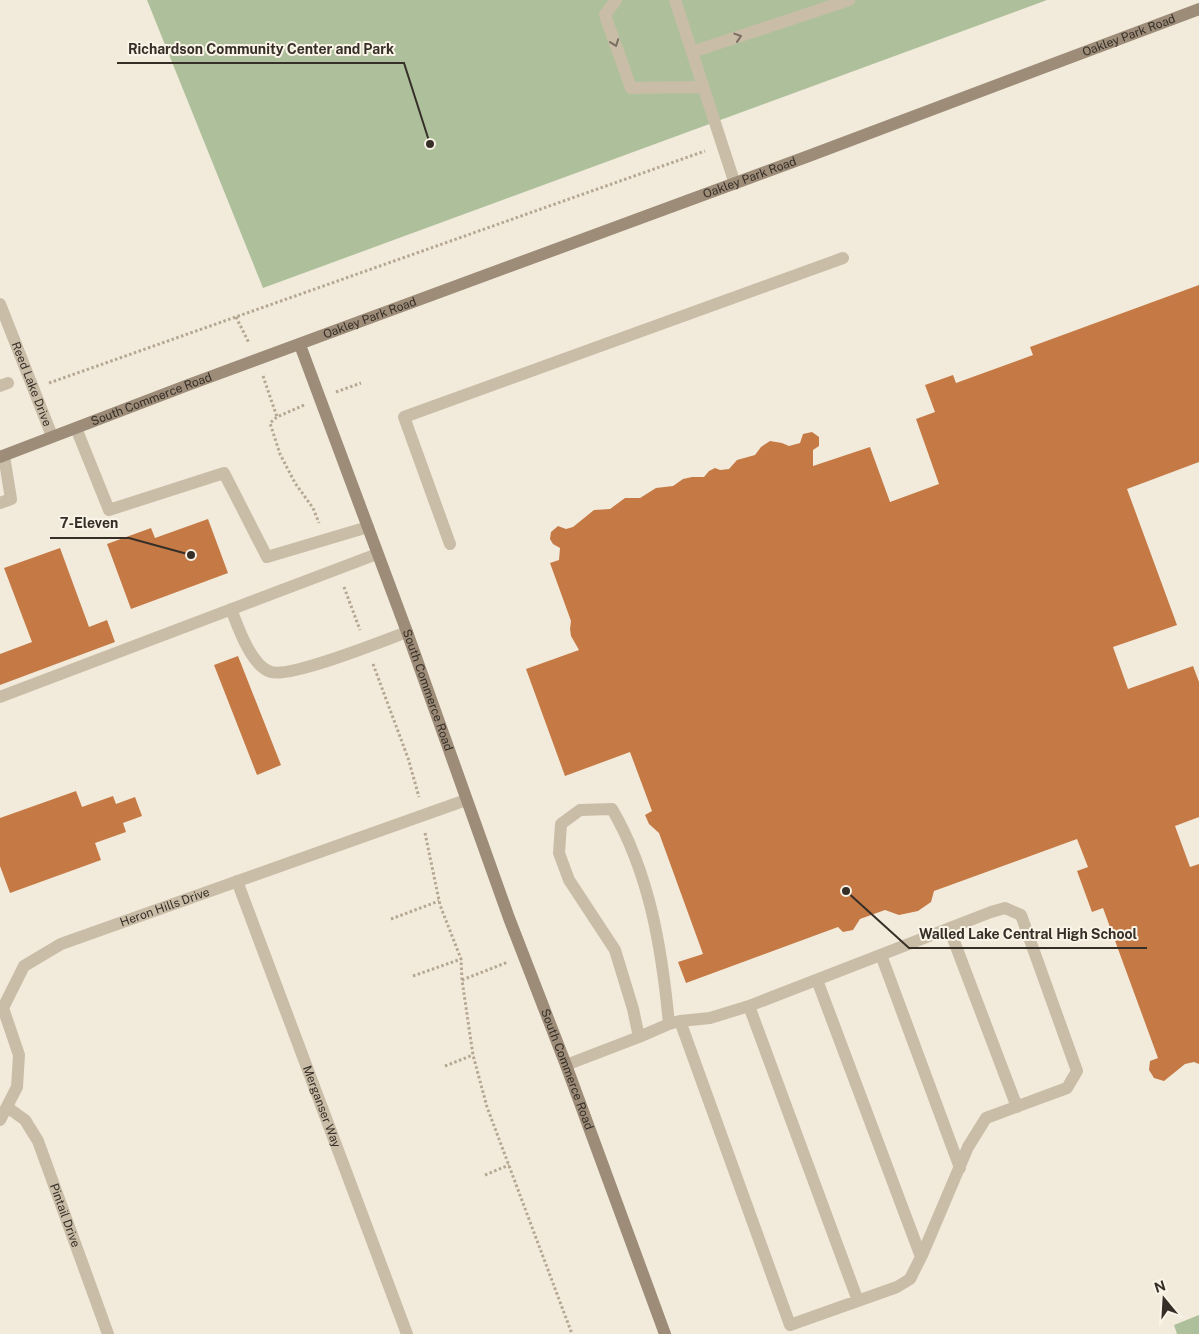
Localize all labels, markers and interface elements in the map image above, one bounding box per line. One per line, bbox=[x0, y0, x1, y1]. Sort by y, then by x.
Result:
street label: Oakley Park Road bbox=[1080, 12, 1177, 59]
one-way arrow bbox=[734, 33, 742, 43]
callout: Richardson Community Center and Park bbox=[117, 34, 404, 63]
one-way arrow bbox=[609, 39, 619, 47]
text: Richardson Community Center and Park bbox=[128, 41, 394, 57]
street label: Oakley Park Road bbox=[701, 154, 798, 201]
street label: Oakley Park Road bbox=[321, 294, 418, 342]
street label: Reed Lake Drive bbox=[9, 340, 55, 429]
street label: South Commerce Road bbox=[89, 370, 214, 429]
callout: 7-Eleven bbox=[50, 509, 129, 538]
text: 7-Eleven bbox=[60, 515, 118, 531]
street label: South Commerce Road bbox=[400, 627, 456, 753]
street label: Heron Hills Drive bbox=[118, 885, 212, 929]
callout: Walled Lake Central High School bbox=[909, 919, 1147, 948]
text: Walled Lake Central High School bbox=[919, 926, 1137, 942]
street label: South Commerce Road bbox=[538, 1007, 596, 1132]
street label: Merganser Way bbox=[300, 1064, 344, 1150]
street label: Pintail Drive bbox=[47, 1181, 83, 1249]
north arrow bbox=[1139, 1274, 1189, 1324]
text: N bbox=[1152, 1277, 1168, 1296]

